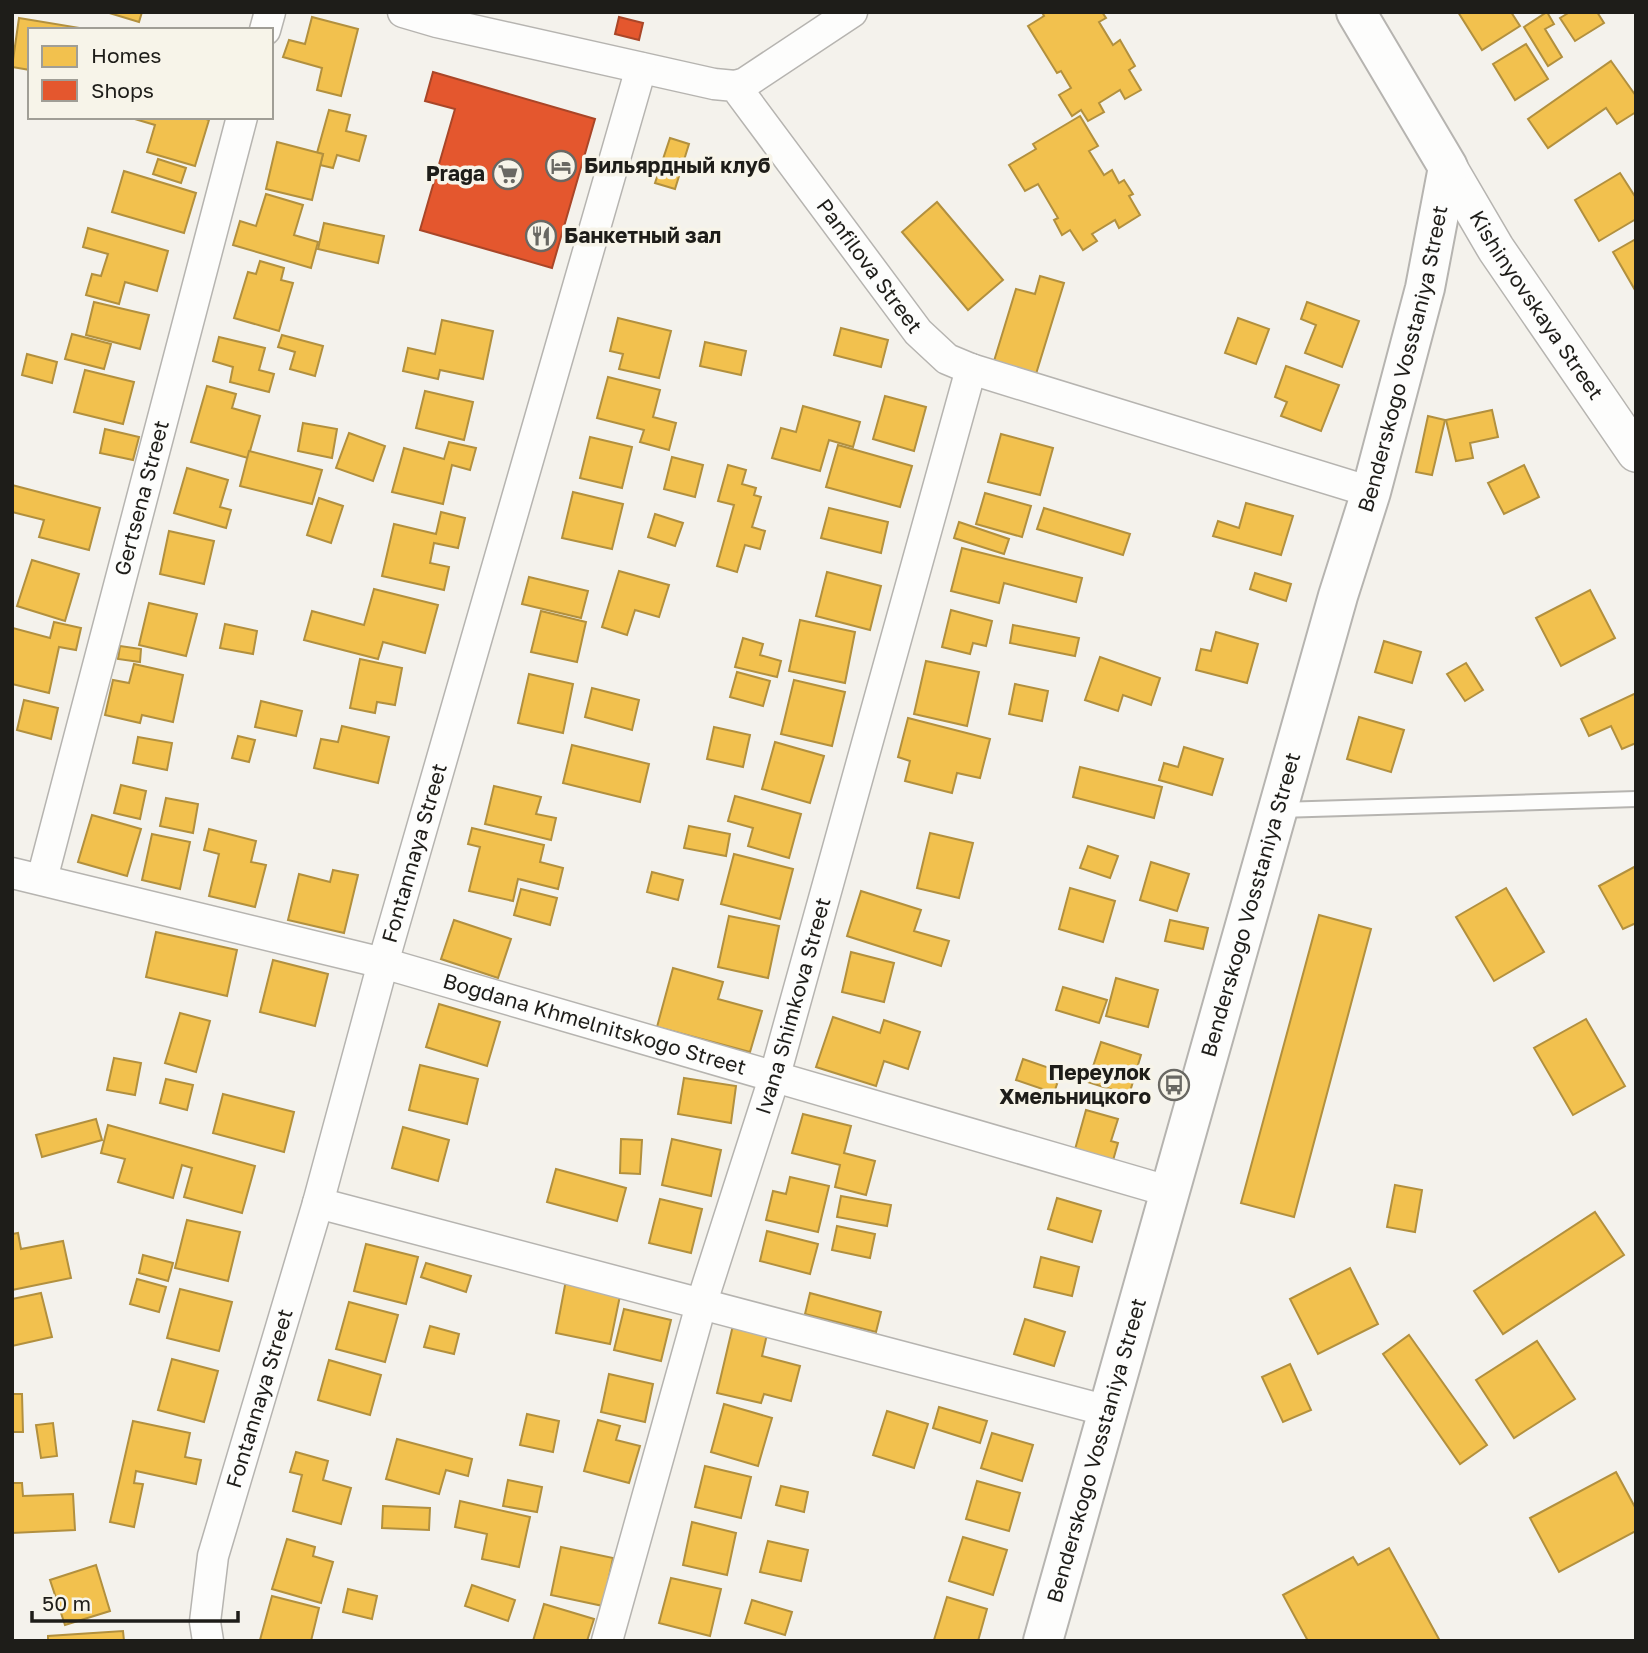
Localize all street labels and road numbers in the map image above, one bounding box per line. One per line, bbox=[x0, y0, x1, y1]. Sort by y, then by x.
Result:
street label: Panfilova Street bbox=[811, 193, 928, 338]
street label: Benderskogo Vosstaniya Street bbox=[1351, 203, 1452, 515]
street label: Kishinyovskaya Street bbox=[1464, 206, 1609, 404]
street label: Gertsena Street bbox=[108, 417, 174, 578]
street label: Benderskogo Vosstaniya Street bbox=[1195, 749, 1305, 1060]
street label: Fontannaya Street bbox=[376, 760, 452, 946]
street label: Ivana Shimkova Street bbox=[749, 894, 836, 1117]
street label: Bogdana Khmelnitskogo Street bbox=[440, 967, 749, 1080]
street label: Benderskogo Vosstaniya Street bbox=[1040, 1295, 1151, 1606]
street label: Fontannaya Street bbox=[220, 1306, 298, 1491]

